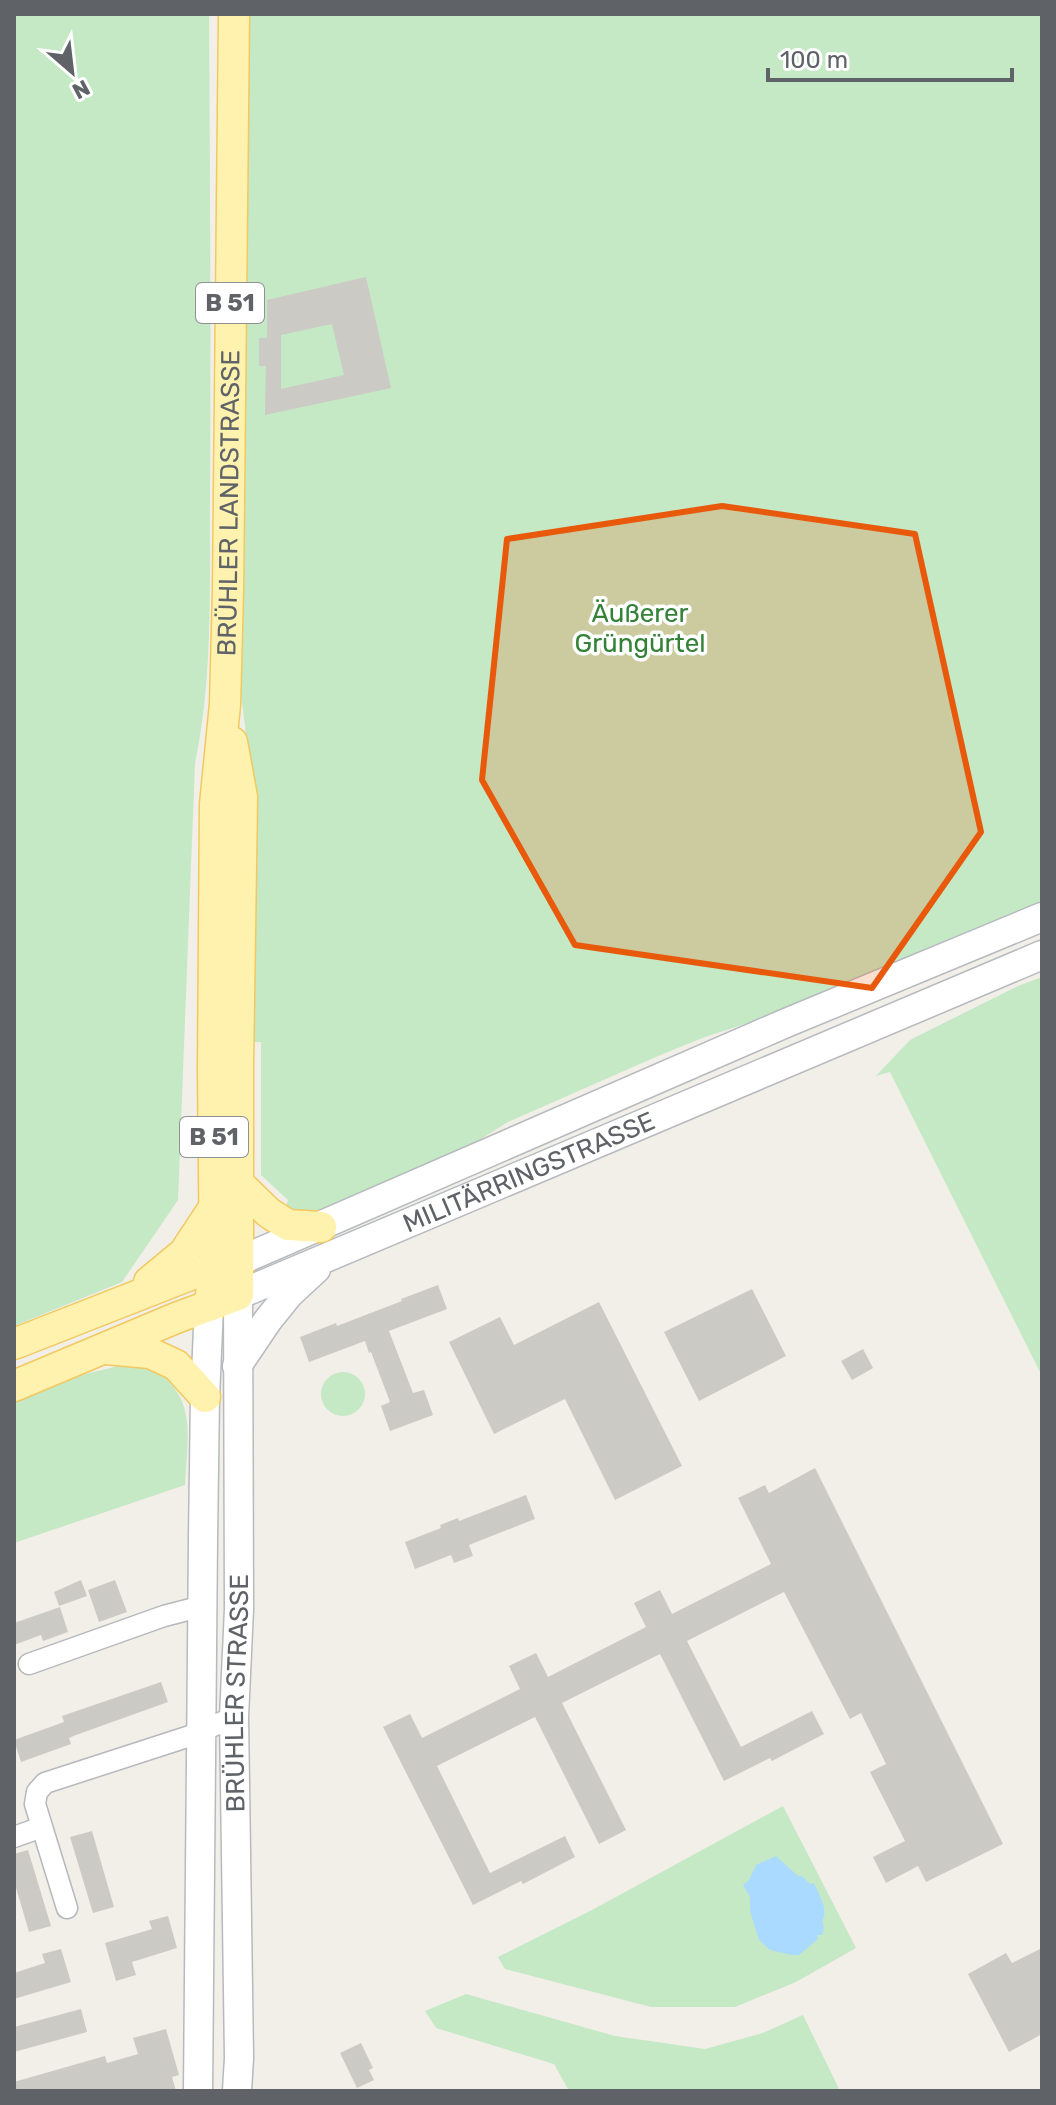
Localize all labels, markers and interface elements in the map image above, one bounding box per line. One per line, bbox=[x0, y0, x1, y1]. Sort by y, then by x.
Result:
north arrow bbox=[32, 32, 112, 112]
scale bar bbox=[768, 32, 1012, 82]
text: 100 m bbox=[780, 46, 848, 74]
text: N bbox=[68, 74, 94, 105]
road number: B 51 bbox=[196, 283, 264, 323]
street label: BRÜHLER LANDSTRASSE bbox=[211, 350, 247, 657]
park label: Äußerer Grüngürtel bbox=[574, 598, 706, 659]
street label: MILITÄRRINGSTRASSE bbox=[398, 1106, 660, 1239]
road number: B 51 bbox=[180, 1117, 248, 1157]
street label: BRÜHLER STRASSE bbox=[219, 1574, 255, 1813]

